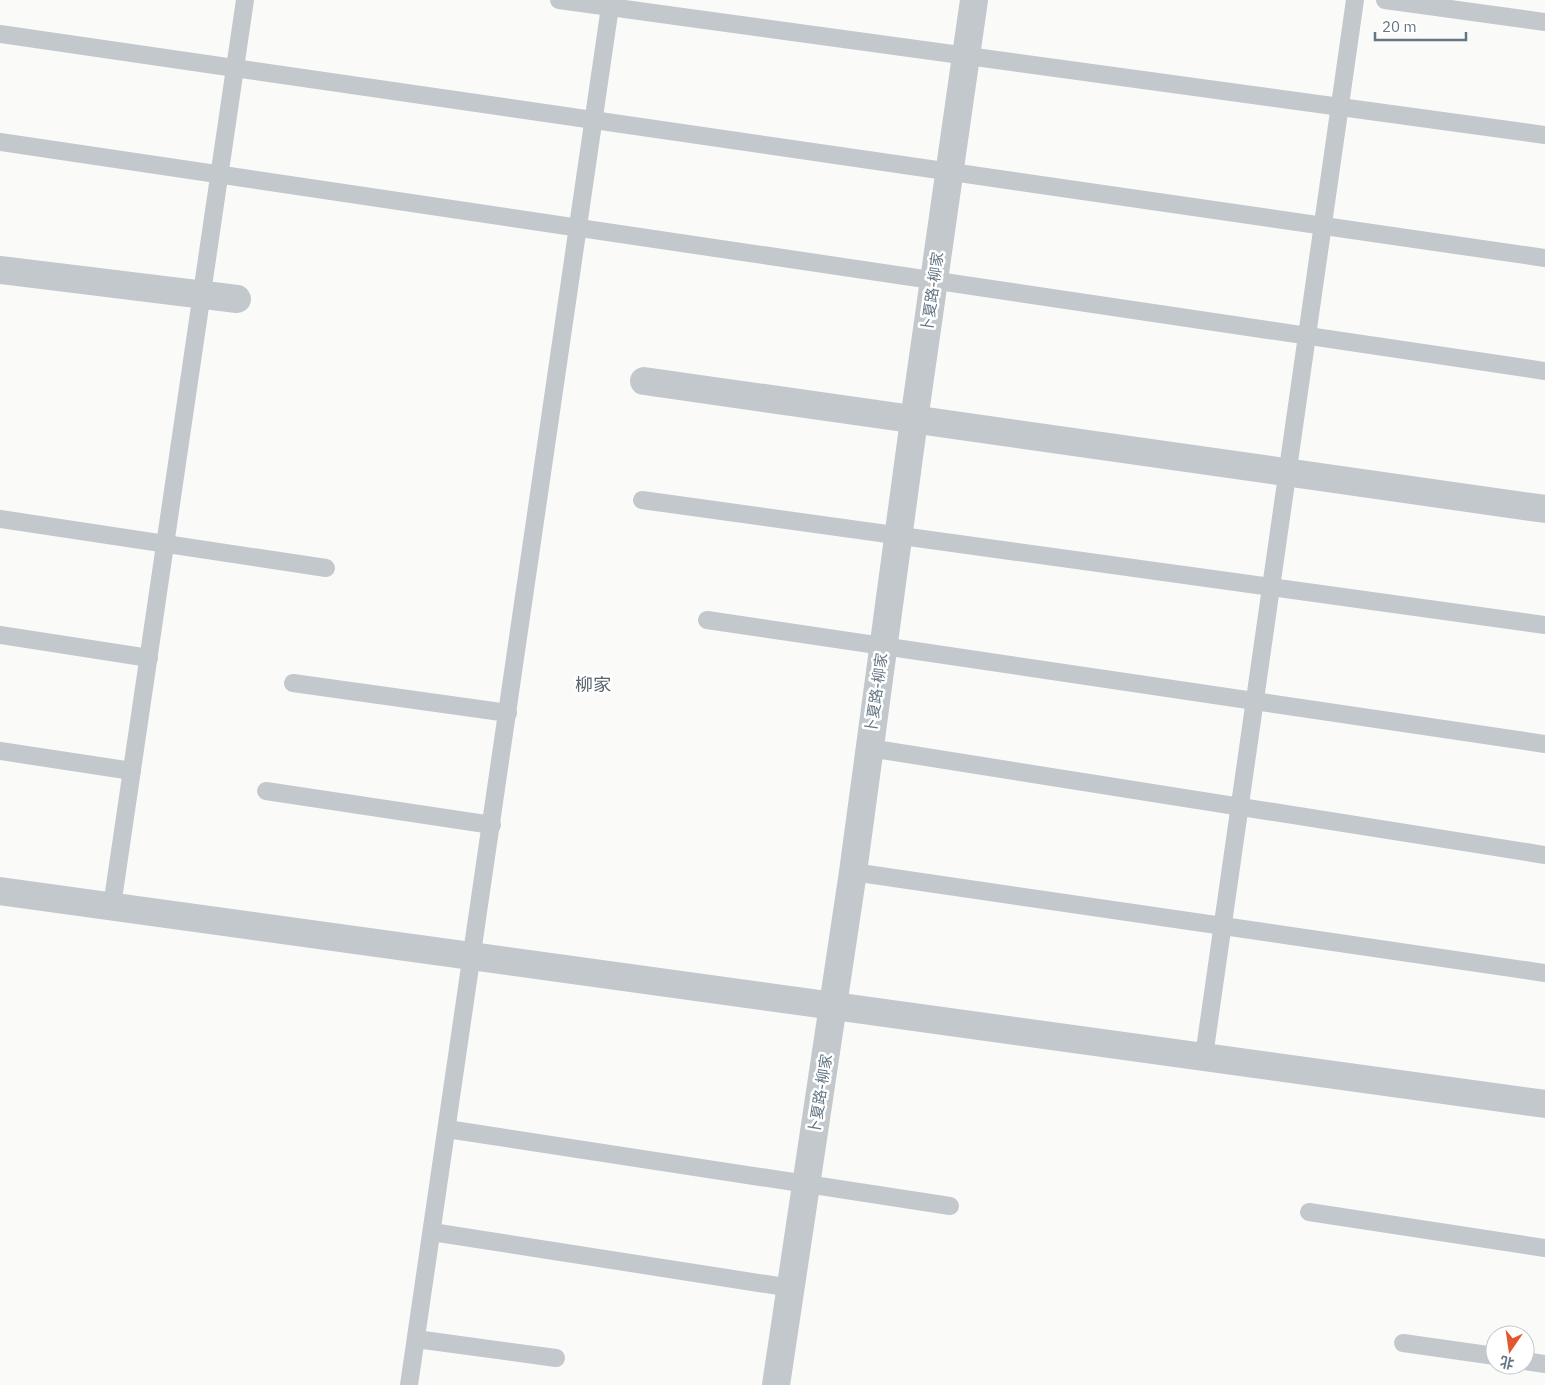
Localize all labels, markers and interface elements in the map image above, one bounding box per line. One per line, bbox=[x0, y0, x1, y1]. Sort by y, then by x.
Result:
scale bar bbox=[1375, 10, 1466, 42]
text: 20 m bbox=[1382, 17, 1417, 36]
street label: 卜夏路-柳家 bbox=[917, 251, 947, 333]
street label: 卜夏路-柳家 bbox=[861, 652, 891, 734]
district label: 柳家 bbox=[575, 673, 611, 696]
street label: 卜夏路-柳家 bbox=[804, 1053, 836, 1135]
north arrow bbox=[1485, 1325, 1535, 1375]
text: 北 bbox=[1498, 1352, 1516, 1373]

